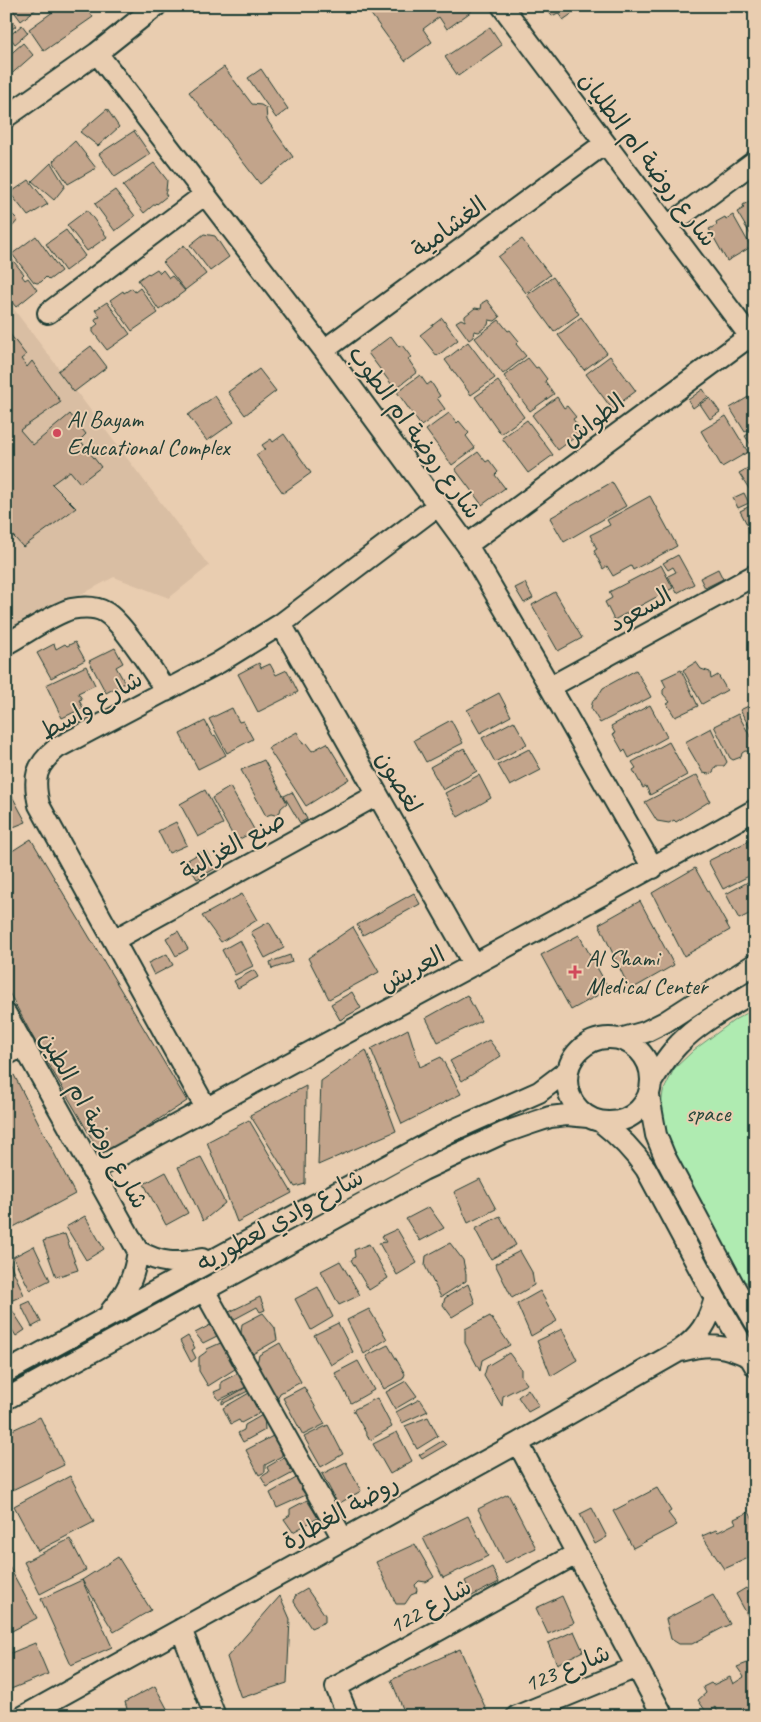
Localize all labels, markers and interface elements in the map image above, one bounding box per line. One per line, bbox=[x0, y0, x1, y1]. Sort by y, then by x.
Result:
street label: شارع روضة ام الطليان bbox=[570, 65, 724, 254]
street label: الغشامية bbox=[406, 190, 492, 264]
street label: شارع روضة ام الطوب bbox=[339, 339, 488, 527]
street label: الطواش bbox=[555, 386, 631, 454]
place label: Al Bayam Educational Complex bbox=[67, 404, 231, 462]
marker: Al Bayam Educational Complex bbox=[51, 427, 63, 439]
street label: السعود bbox=[603, 579, 677, 639]
street label: شارع واسط bbox=[34, 664, 149, 748]
street label: لغصون bbox=[369, 746, 429, 818]
street label: صنع الغزالية bbox=[175, 804, 292, 888]
street label: العريش bbox=[374, 939, 450, 999]
place label: Al Shami Medical Center bbox=[586, 943, 710, 1001]
marker: Al Shami Medical Center bbox=[568, 965, 582, 979]
street label: شارع روضة ام الطين bbox=[30, 1026, 155, 1215]
park label: space bbox=[686, 1098, 732, 1128]
street label: شارع وادي لعطوريه bbox=[191, 1162, 370, 1280]
street label: روضة الغطارة bbox=[276, 1468, 404, 1556]
street label: شارع 122 bbox=[383, 1571, 478, 1643]
street label: شارع 123 bbox=[520, 1637, 615, 1701]

